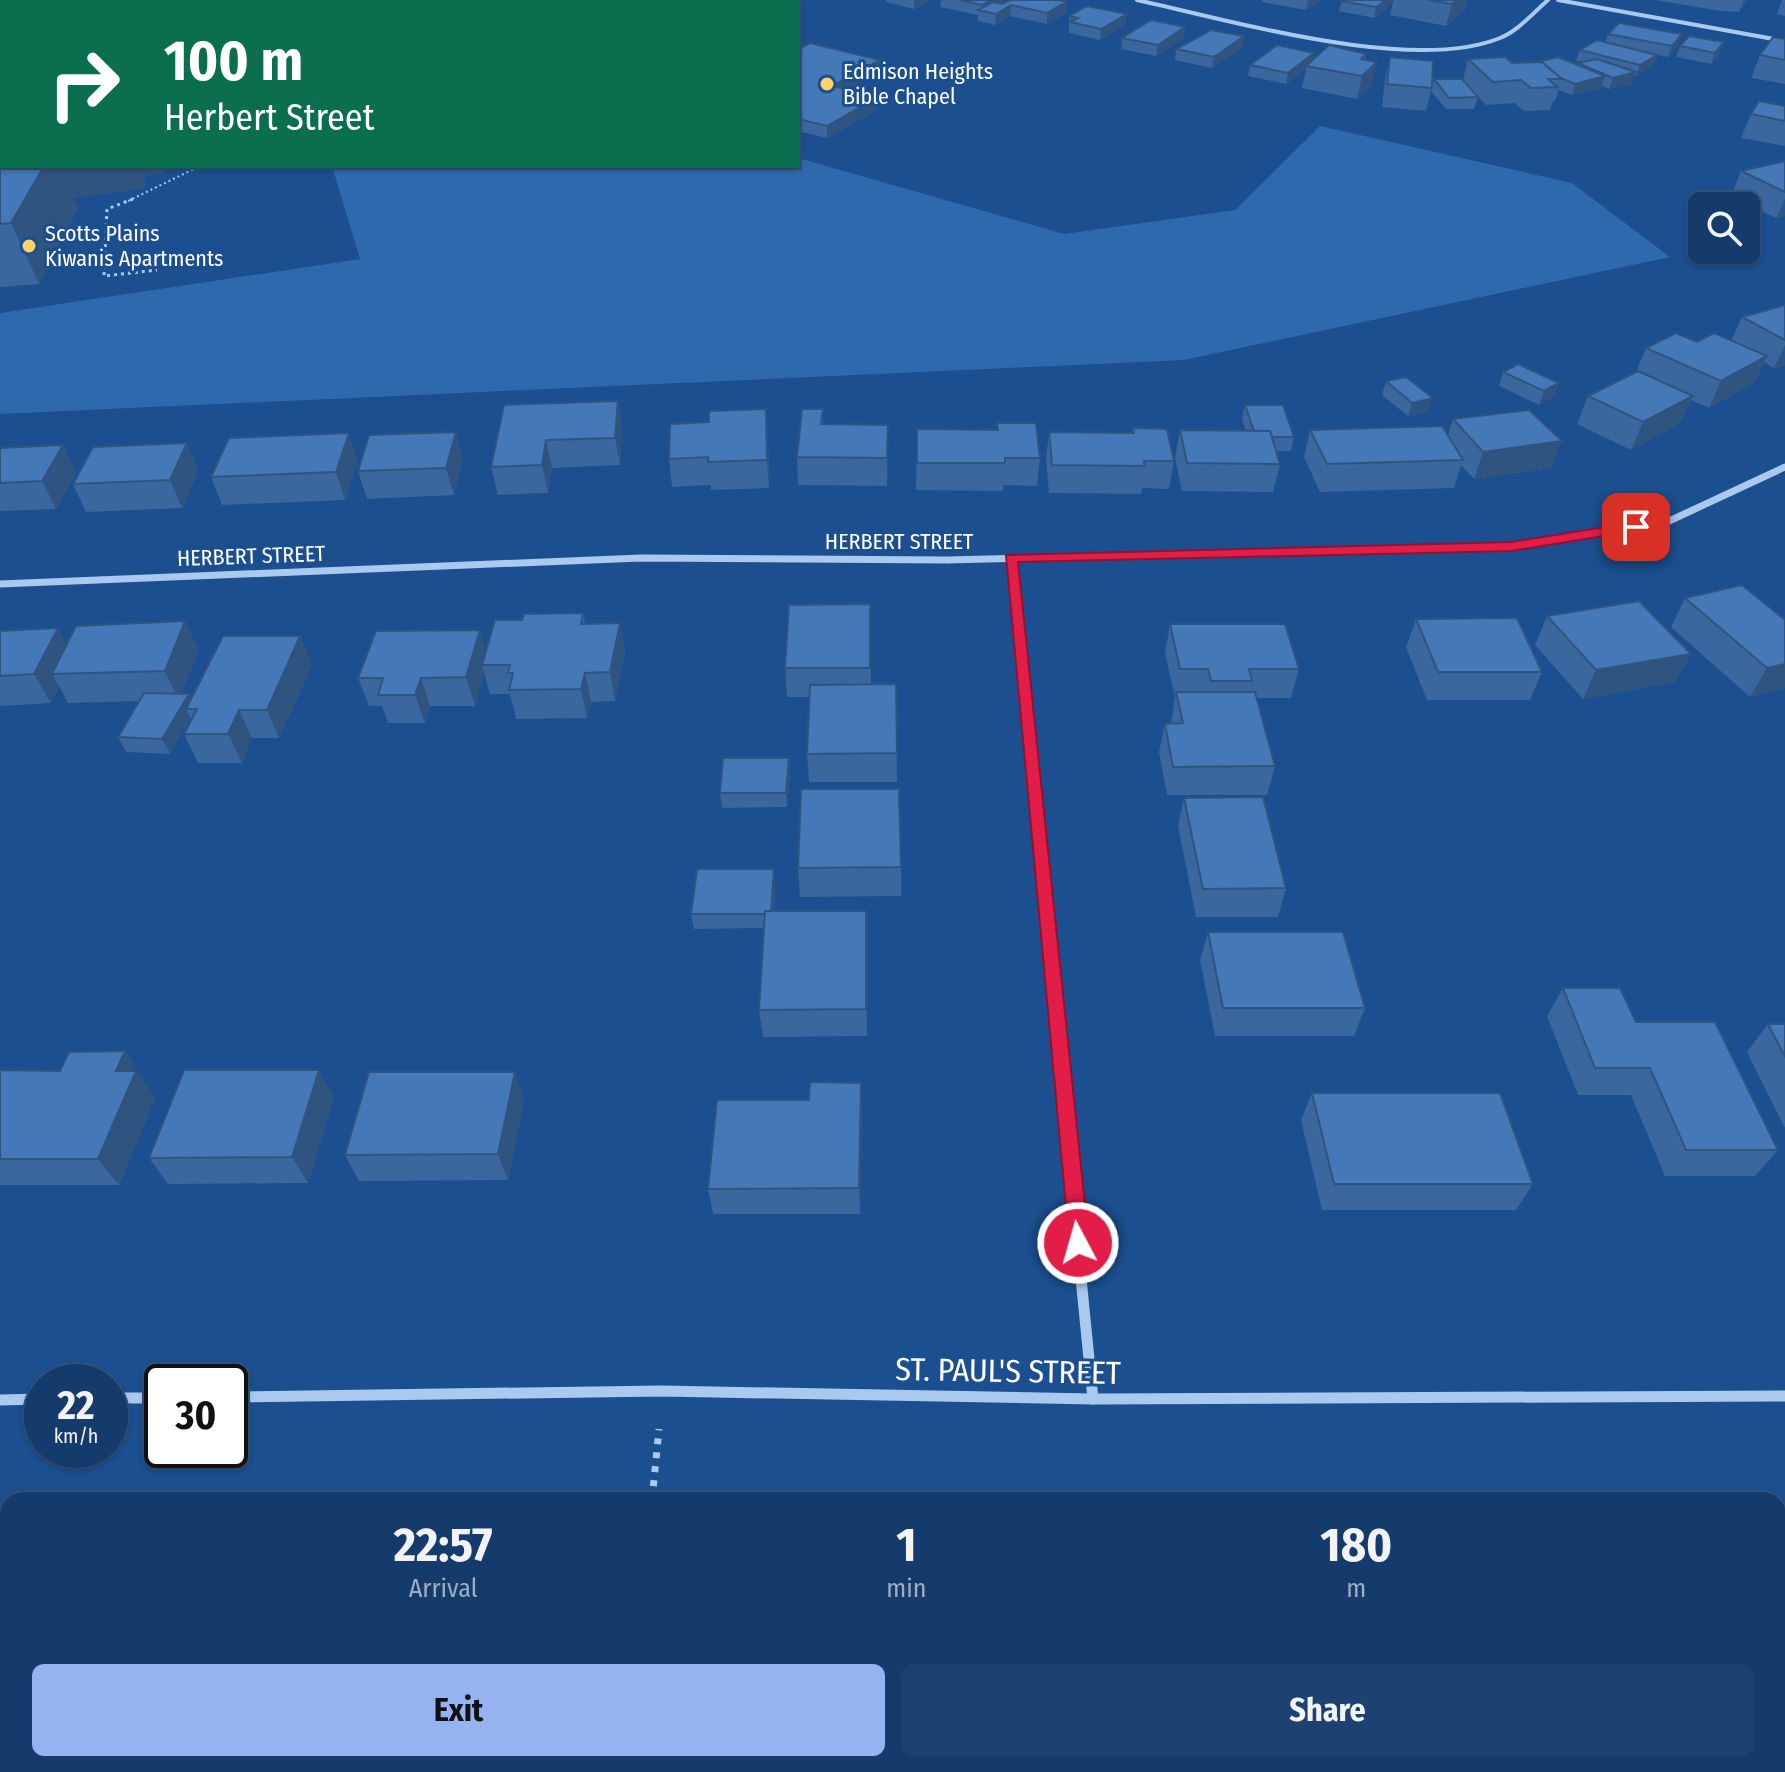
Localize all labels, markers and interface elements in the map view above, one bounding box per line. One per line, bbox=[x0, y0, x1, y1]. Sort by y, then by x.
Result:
text: 100 m bbox=[164, 28, 303, 95]
icon: right bbox=[32, 32, 136, 136]
place label: Edmison Heights Bible Chapel bbox=[843, 58, 993, 110]
marker: Edmison Heights Bible Chapel bbox=[818, 75, 836, 93]
text: Herbert Street bbox=[164, 96, 374, 140]
map controls bbox=[1688, 192, 1760, 264]
button: search bbox=[1688, 192, 1760, 264]
place label: Scotts Plains Kiwanis Apartments bbox=[45, 220, 224, 272]
marker: Scotts Plains Kiwanis Apartments bbox=[20, 237, 38, 255]
pin bbox=[1602, 493, 1670, 561]
icon: arrive bbox=[1614, 505, 1658, 549]
street label: HERBERT STREET bbox=[825, 528, 974, 555]
street label: HERBERT STREET bbox=[176, 540, 326, 572]
position arrow bbox=[1036, 1201, 1120, 1285]
street label: ST. PAUL'S STREET bbox=[895, 1350, 1121, 1392]
speed limit sign: 30 bbox=[144, 1364, 248, 1468]
text: 22 bbox=[57, 1382, 95, 1430]
text: km/h bbox=[54, 1424, 98, 1448]
text: 22:57 bbox=[394, 1516, 493, 1574]
text: 1 bbox=[896, 1516, 917, 1574]
text: 180 bbox=[1320, 1516, 1392, 1574]
text: Arrival bbox=[409, 1573, 478, 1604]
text: min bbox=[886, 1573, 927, 1604]
text: m bbox=[1346, 1573, 1366, 1604]
button: Exit bbox=[32, 1664, 885, 1756]
button: Share bbox=[901, 1664, 1754, 1756]

